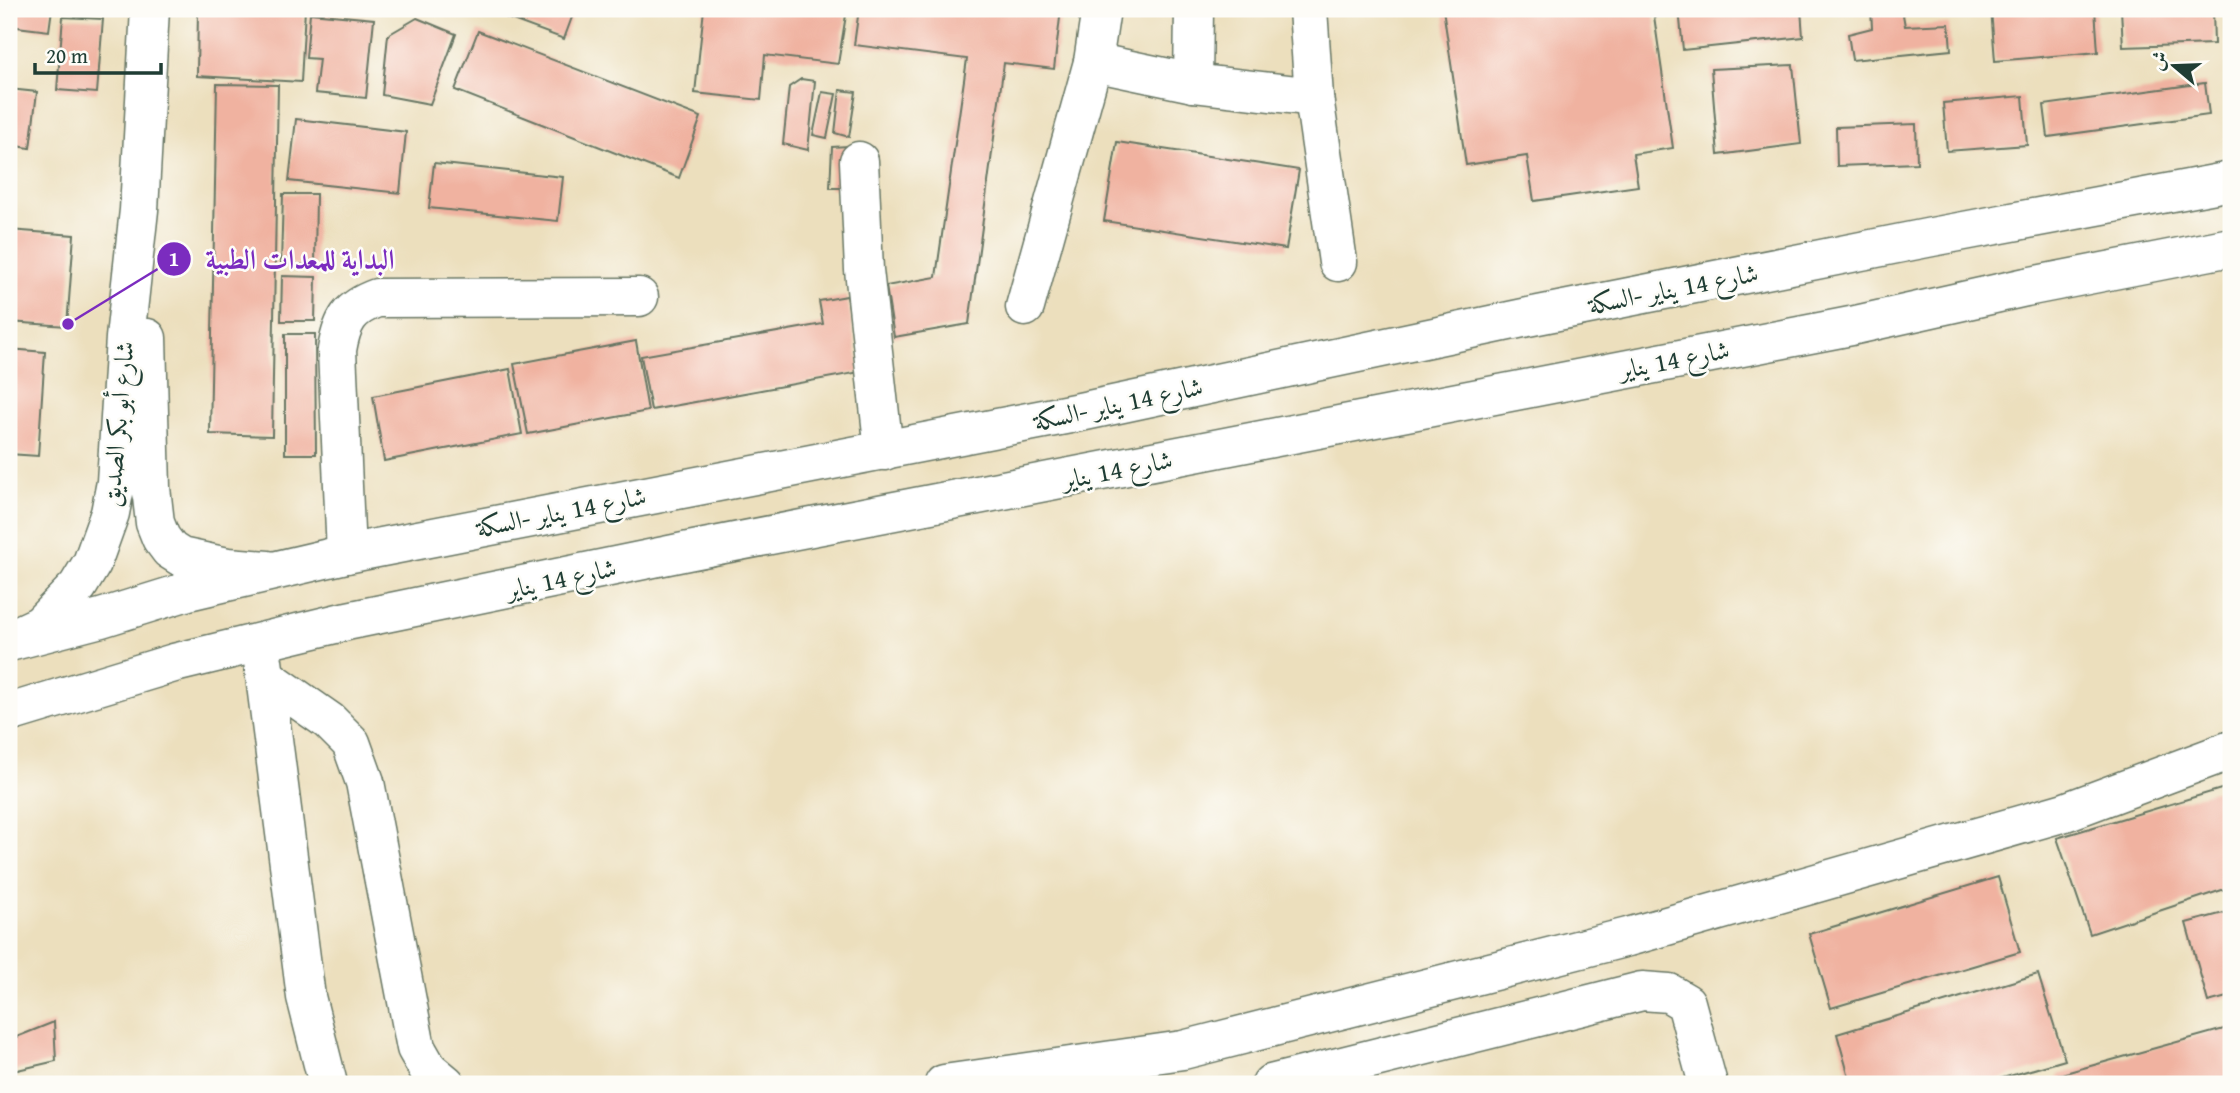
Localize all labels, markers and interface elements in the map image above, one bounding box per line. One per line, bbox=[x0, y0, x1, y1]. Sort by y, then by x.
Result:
scale bar bbox=[35, 32, 161, 76]
north arrow bbox=[2138, 32, 2208, 102]
text: 20 m bbox=[46, 40, 88, 71]
text: ش bbox=[2142, 47, 2174, 74]
callout: البداية للمعدات الطبية bbox=[156, 235, 409, 284]
text: البداية للمعدات الطبية bbox=[205, 238, 395, 279]
text: 1 bbox=[169, 243, 179, 274]
street label: شارع 14 يناير -السكة bbox=[1583, 252, 1762, 327]
street label: شارع 14 يناير bbox=[1612, 329, 1733, 392]
street label: شارع أبو بكر الصديق bbox=[90, 339, 147, 509]
street label: شارع 14 يناير -السكة bbox=[1028, 366, 1207, 443]
street label: شارع 14 يناير bbox=[1055, 439, 1176, 502]
street label: شارع 14 يناير -السكة bbox=[471, 475, 650, 550]
street label: شارع 14 يناير bbox=[499, 547, 620, 612]

